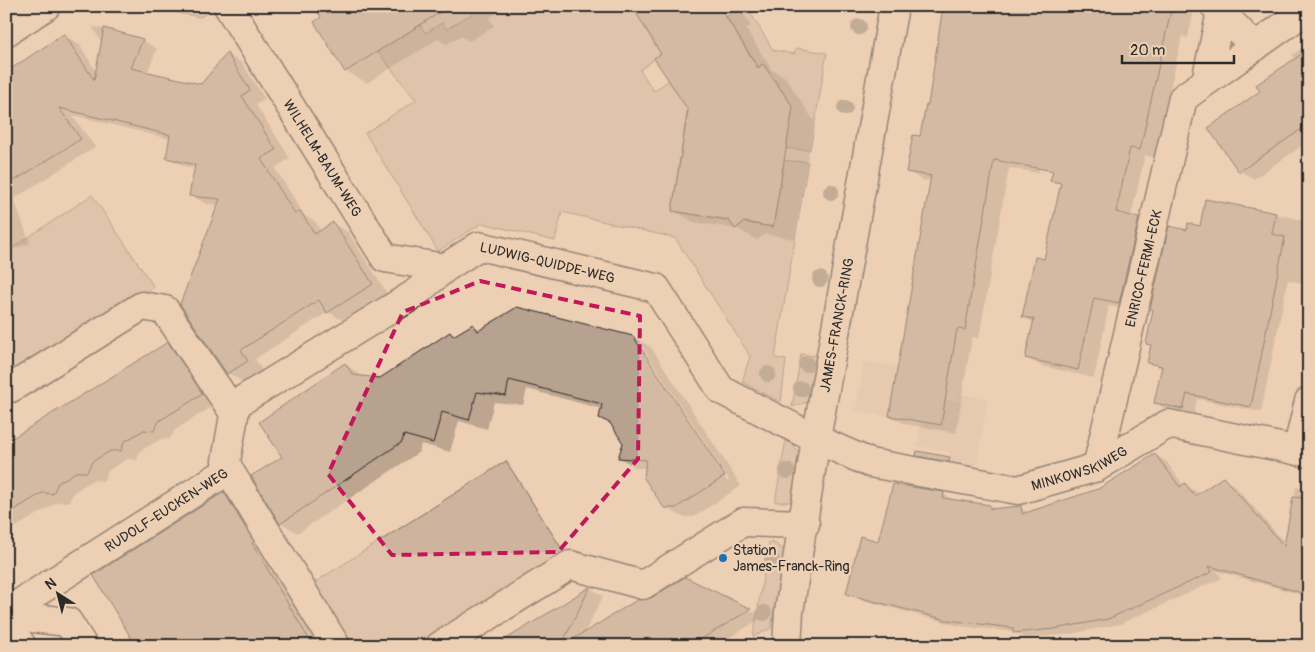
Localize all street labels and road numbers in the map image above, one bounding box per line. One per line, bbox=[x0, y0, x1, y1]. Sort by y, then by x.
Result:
street label: WILHELM-BAUM-WEG bbox=[279, 96, 365, 220]
street label: ENRICO-FERMI-ECK bbox=[1122, 207, 1166, 329]
street label: LUDWIG-QUIDDE-WEG bbox=[478, 239, 617, 287]
street label: JAMES-FRANCK-RING bbox=[817, 256, 857, 394]
street label: MINKOWSKIWEG bbox=[1029, 443, 1131, 495]
street label: RUDOLF-EUCKEN-WEG bbox=[102, 465, 231, 556]

